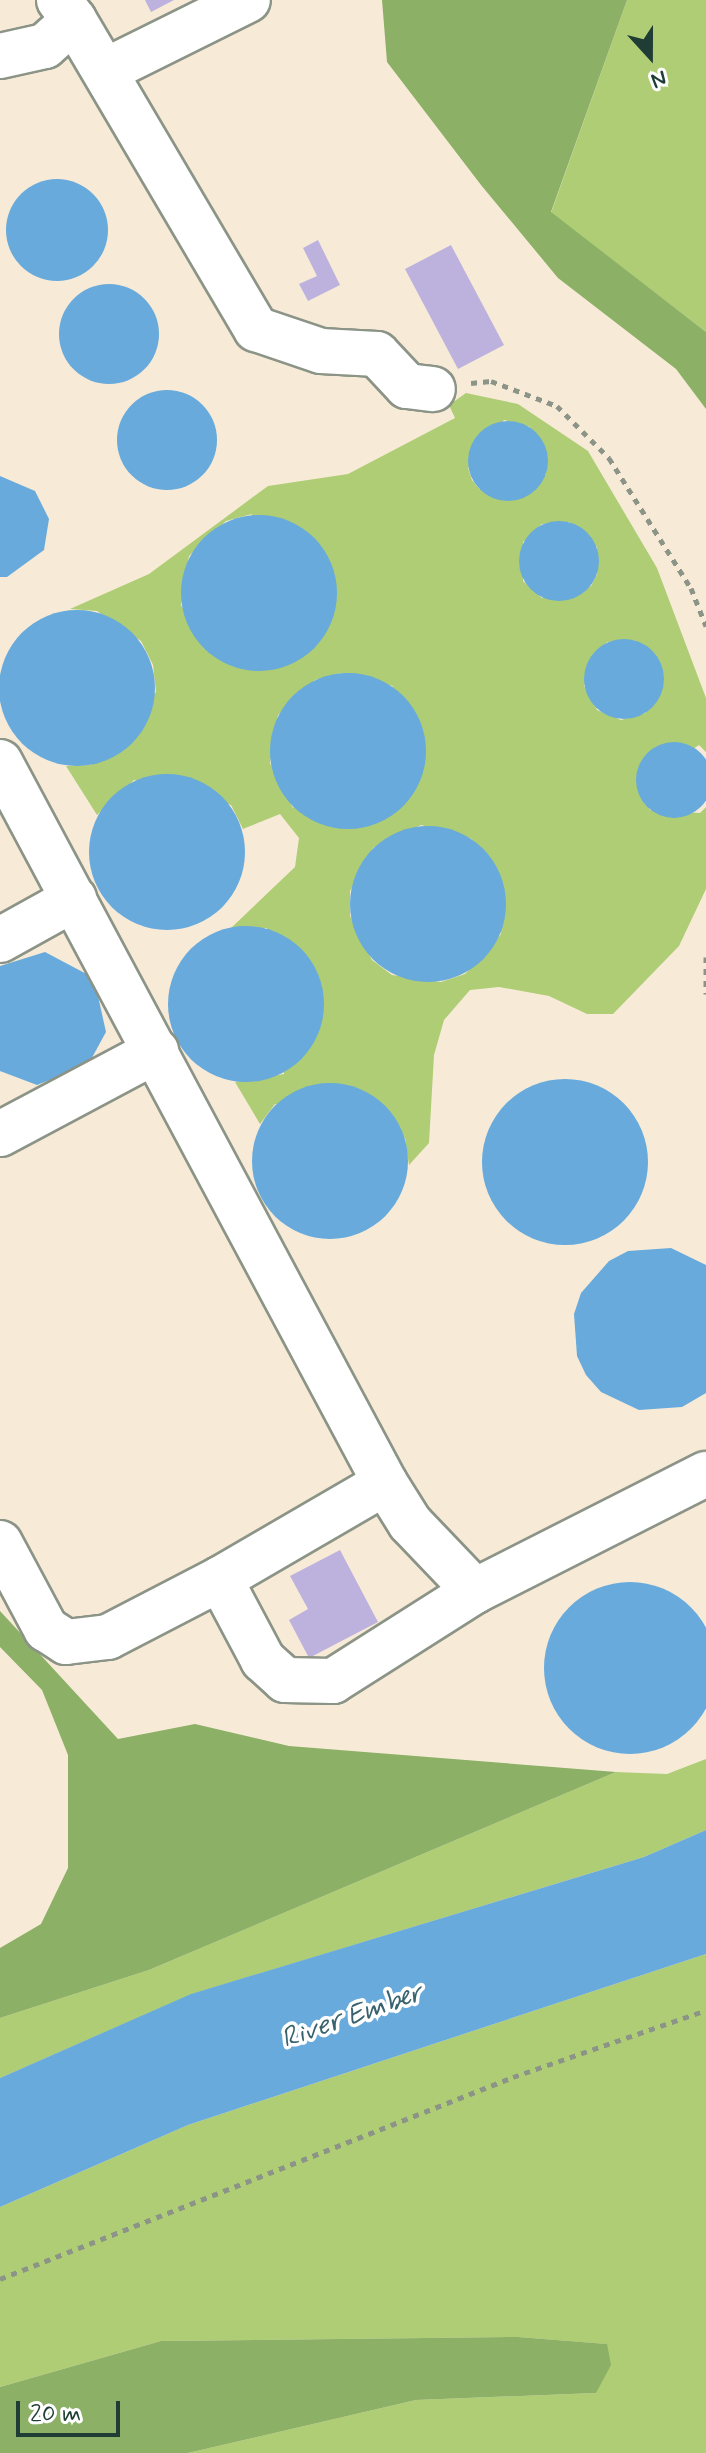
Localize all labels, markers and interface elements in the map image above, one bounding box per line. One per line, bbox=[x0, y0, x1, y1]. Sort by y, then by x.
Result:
north arrow bbox=[610, 16, 690, 96]
text: N bbox=[647, 63, 670, 94]
water label: River Ember bbox=[277, 1977, 427, 2057]
scale bar bbox=[20, 2385, 124, 2435]
text: 20 m bbox=[30, 2399, 81, 2430]

